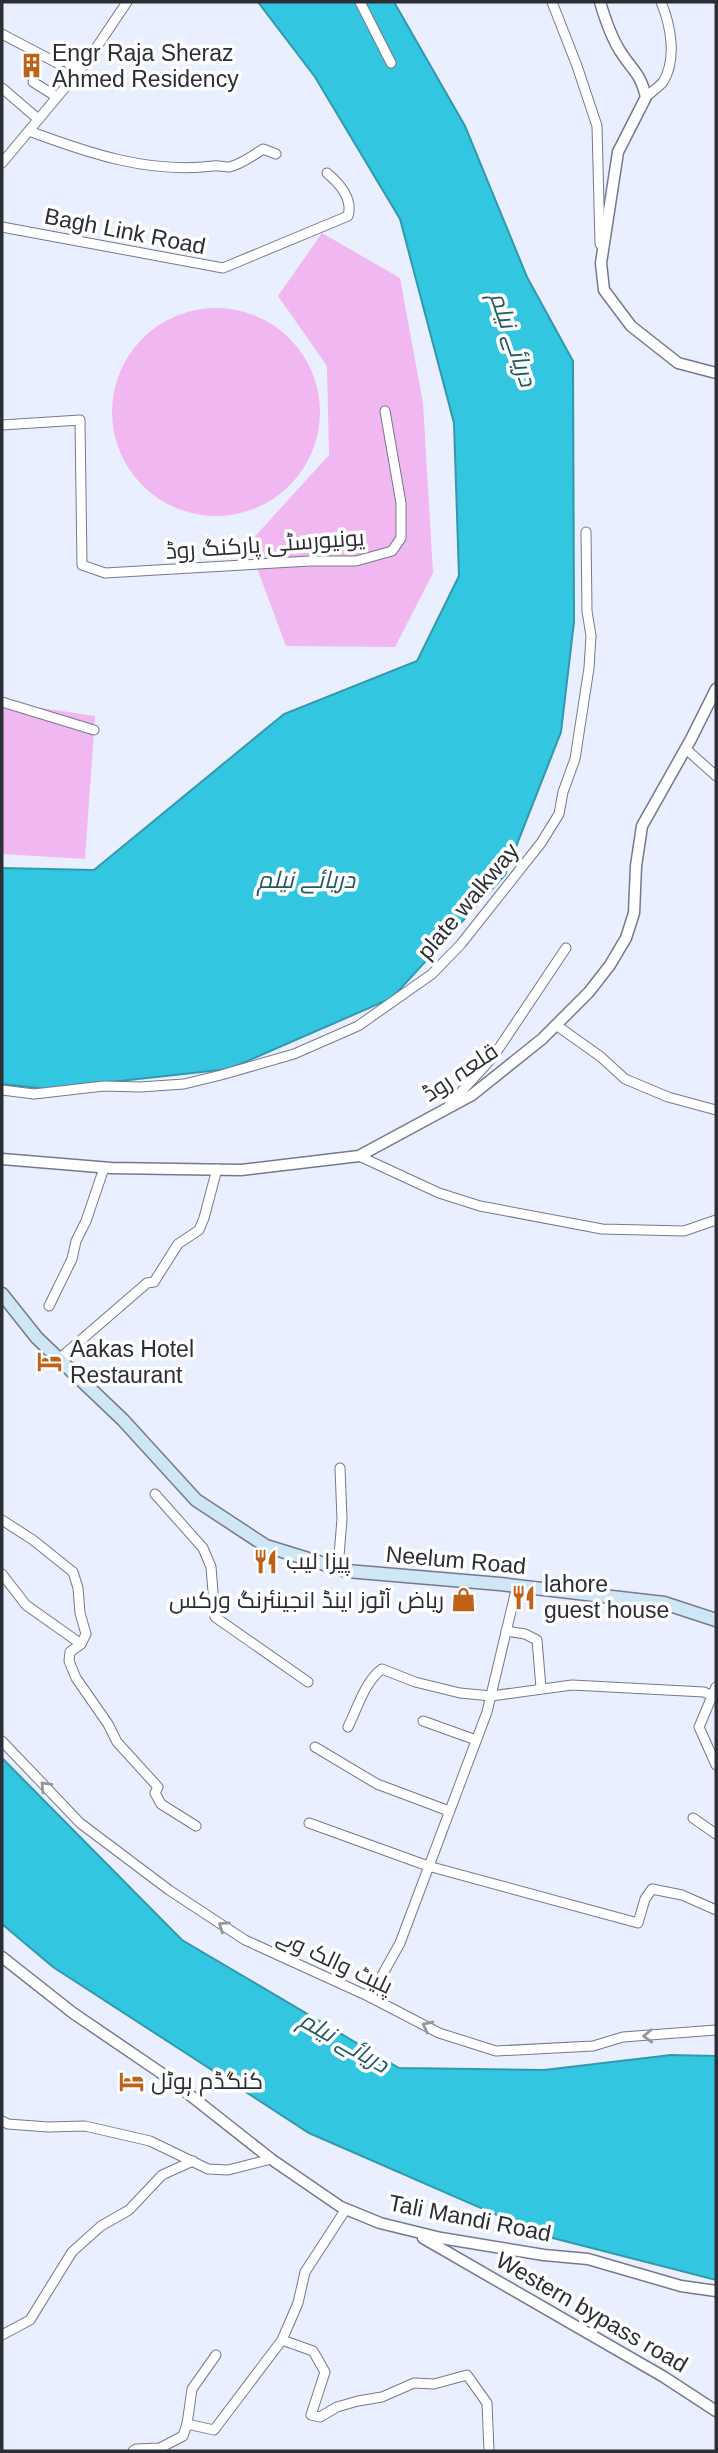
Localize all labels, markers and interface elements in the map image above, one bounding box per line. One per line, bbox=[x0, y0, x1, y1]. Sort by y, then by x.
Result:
place label: Engr Raja Sheraz Ahmed Residency bbox=[52, 40, 239, 92]
building icon: Engr Raja Sheraz Ahmed Residency bbox=[18, 52, 46, 80]
street label: Bagh Link Road bbox=[42, 203, 208, 259]
water label: دریائے نیلم bbox=[482, 287, 543, 392]
street label: یونیورسٹی پارکنگ روڈ bbox=[165, 524, 365, 566]
street label: plate walkway bbox=[412, 837, 524, 964]
water label: دریائے نیلم bbox=[256, 866, 356, 896]
street label: قلعہ روڈ bbox=[417, 1037, 503, 1107]
place label: Aakas Hotel Restaurant bbox=[70, 1336, 194, 1388]
hotel icon: Aakas Hotel Restaurant bbox=[36, 1348, 64, 1376]
street label: Neelum Road bbox=[385, 1541, 527, 1579]
restaurant icon: پیزا لیب bbox=[252, 1547, 280, 1575]
place label: پیزا لیب bbox=[286, 1548, 350, 1576]
place label: lahore guest house bbox=[544, 1571, 669, 1623]
restaurant icon: lahore guest house bbox=[510, 1583, 538, 1611]
shop icon: ریاض آٹوز اینڈ انجینئرنگ ورکس bbox=[450, 1586, 478, 1614]
place label: ریاض آٹوز اینڈ انجینئرنگ ورکس bbox=[169, 1587, 444, 1614]
one-way arrow bbox=[40, 1781, 53, 1794]
one-way arrow bbox=[218, 1922, 231, 1934]
street label: پلیٹ والک وے bbox=[272, 1923, 397, 2001]
water label: دریائے نیلم bbox=[293, 2005, 395, 2081]
one-way arrow bbox=[422, 2021, 434, 2035]
one-way arrow bbox=[642, 2029, 653, 2044]
hotel icon: کنگڈم ہوٹل bbox=[117, 2067, 145, 2095]
place label: کنگڈم ہوٹل bbox=[151, 2068, 263, 2097]
street label: Tali Mandi Road bbox=[387, 2190, 553, 2246]
street label: Western bypass road bbox=[492, 2247, 692, 2377]

